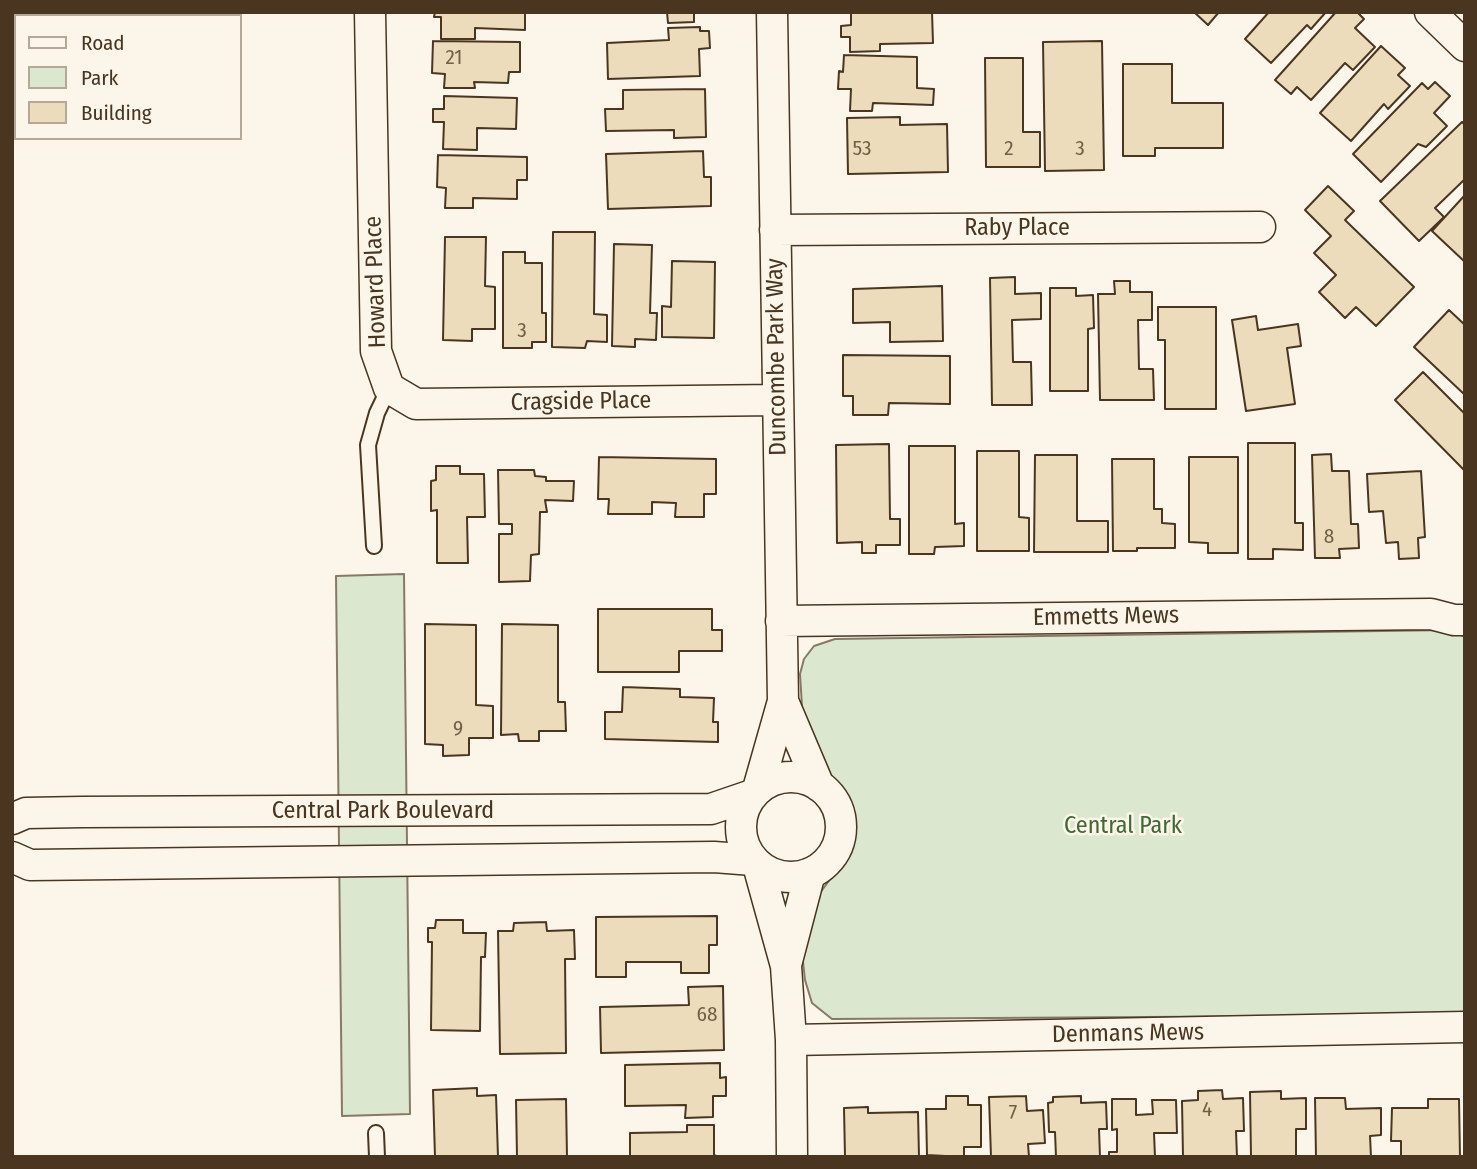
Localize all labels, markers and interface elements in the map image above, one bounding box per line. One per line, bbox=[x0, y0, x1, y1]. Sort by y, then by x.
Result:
legend bbox=[14, 14, 242, 140]
text: Road bbox=[81, 30, 125, 56]
house number: 21 bbox=[446, 45, 462, 71]
text: Park bbox=[81, 65, 118, 91]
text: Building bbox=[81, 100, 152, 126]
house number: 53 bbox=[853, 136, 871, 162]
house number: 2 bbox=[1004, 136, 1014, 162]
house number: 3 bbox=[1075, 136, 1085, 162]
street label: Raby Place bbox=[964, 214, 1070, 242]
street label: Howard Place bbox=[359, 215, 393, 349]
street label: Duncombe Park Way bbox=[761, 258, 793, 456]
house number: 3 bbox=[517, 318, 527, 344]
street label: Cragside Place bbox=[510, 386, 652, 418]
house number: 8 bbox=[1324, 524, 1334, 550]
street label: Emmetts Mews bbox=[1033, 601, 1179, 633]
house number: 9 bbox=[453, 716, 463, 742]
street label: Central Park Boulevard bbox=[272, 797, 494, 825]
park label: Central Park bbox=[1064, 812, 1182, 840]
house number: 68 bbox=[697, 1002, 717, 1028]
street label: Denmans Mews bbox=[1052, 1018, 1204, 1050]
house number: 4 bbox=[1202, 1097, 1212, 1123]
house number: 7 bbox=[1009, 1100, 1017, 1126]

